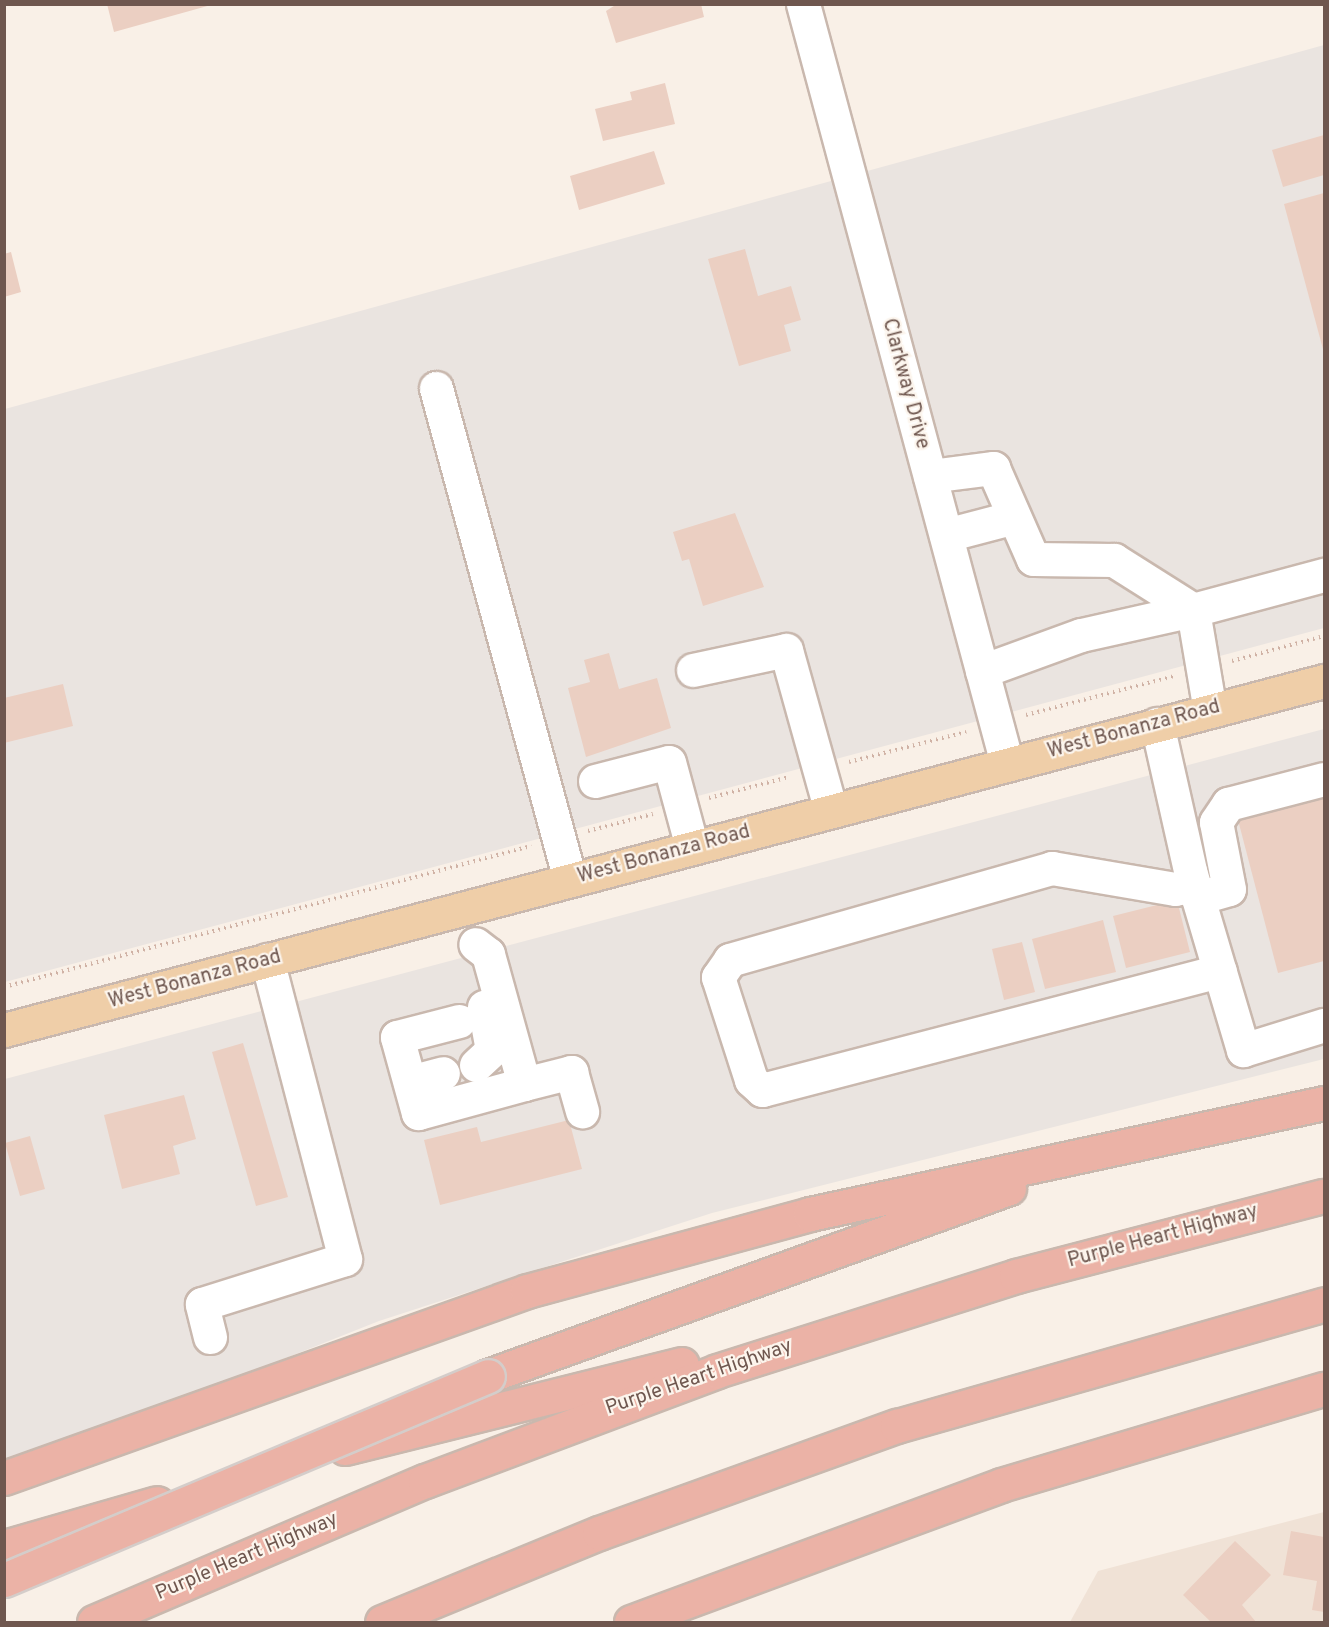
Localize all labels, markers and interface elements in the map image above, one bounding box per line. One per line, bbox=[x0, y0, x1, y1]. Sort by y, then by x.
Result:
street label: Clarkway Drive bbox=[876, 316, 934, 452]
street label: West Bonanza Road bbox=[1045, 695, 1223, 765]
street label: West Bonanza Road bbox=[575, 820, 753, 890]
street label: West Bonanza Road bbox=[106, 945, 284, 1015]
street label: Purple Heart Highway bbox=[1065, 1200, 1261, 1274]
street label: Purple Heart Highway bbox=[603, 1335, 795, 1421]
street label: Purple Heart Highway bbox=[152, 1508, 342, 1606]

